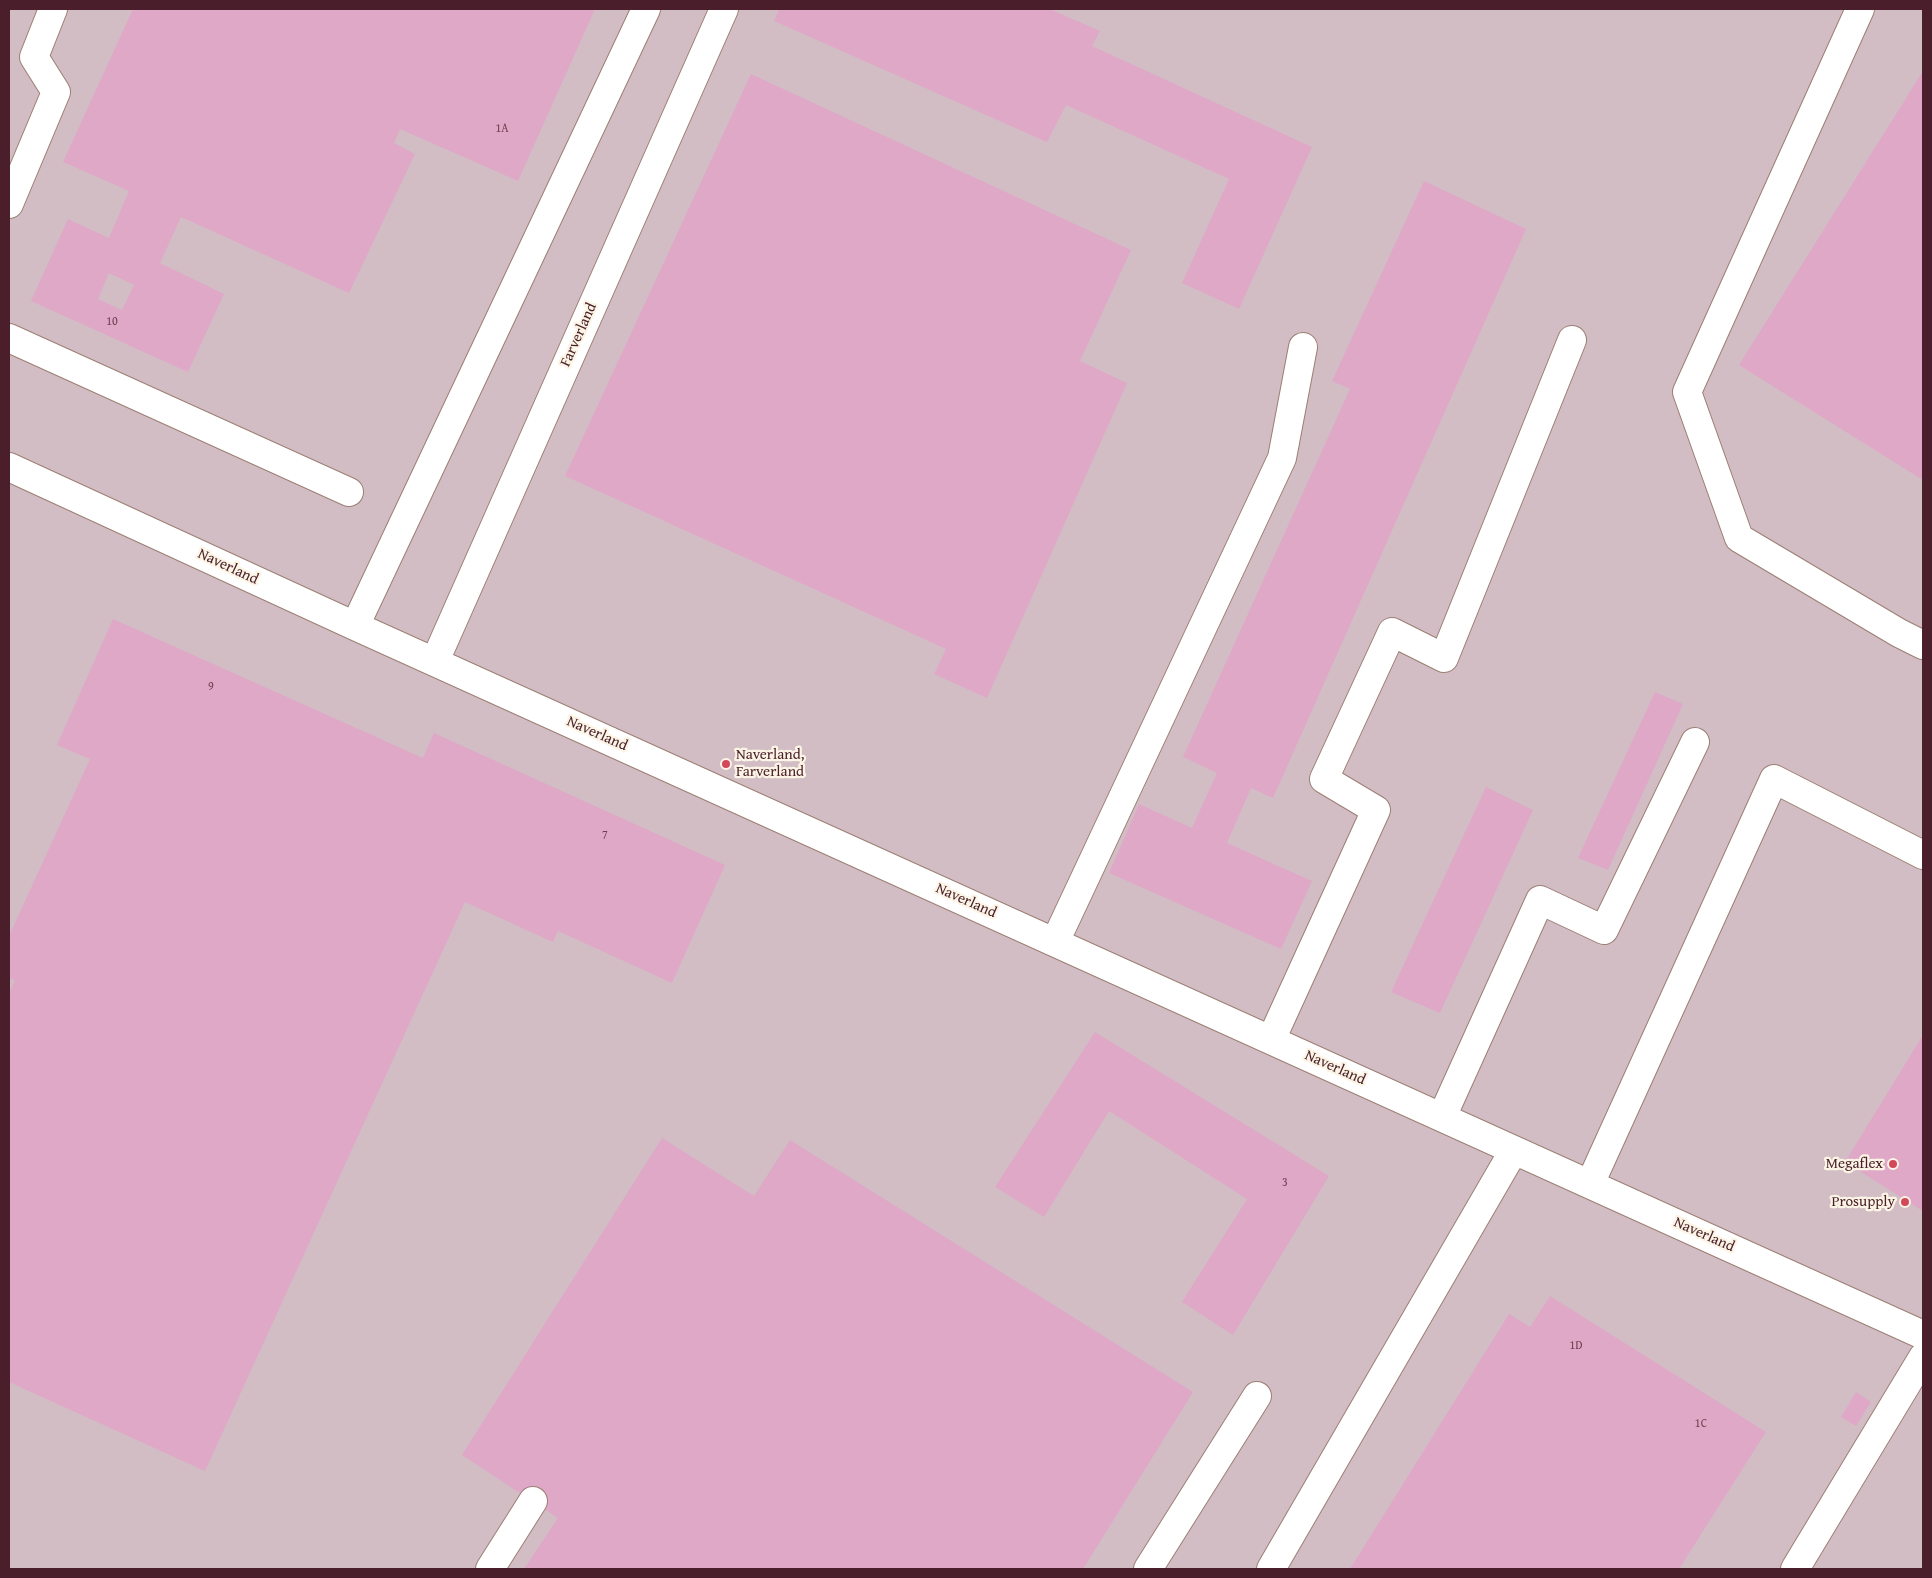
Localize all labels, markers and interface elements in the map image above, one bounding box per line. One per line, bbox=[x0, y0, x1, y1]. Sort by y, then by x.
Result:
house number: 1A bbox=[495, 122, 509, 136]
street label: Farverland bbox=[557, 300, 601, 370]
house number: 10 bbox=[106, 315, 118, 329]
street label: Naverland bbox=[195, 545, 261, 589]
house number: 9 bbox=[208, 680, 214, 694]
street label: Naverland bbox=[564, 713, 630, 755]
place label: Naverland, Farverland bbox=[736, 746, 804, 781]
marker: Naverland, Farverland bbox=[720, 758, 732, 770]
house number: 7 bbox=[602, 829, 608, 843]
street label: Naverland bbox=[933, 880, 999, 922]
street label: Naverland bbox=[1302, 1047, 1368, 1089]
place label: Megaflex bbox=[1826, 1155, 1883, 1173]
marker: Megaflex bbox=[1887, 1158, 1899, 1170]
house number: 3 bbox=[1282, 1176, 1288, 1190]
place label: Prosupply bbox=[1831, 1193, 1895, 1211]
marker: Prosupply bbox=[1899, 1196, 1911, 1208]
street label: Naverland bbox=[1671, 1214, 1737, 1256]
house number: 1D bbox=[1569, 1339, 1583, 1353]
house number: 1C bbox=[1695, 1417, 1707, 1431]

